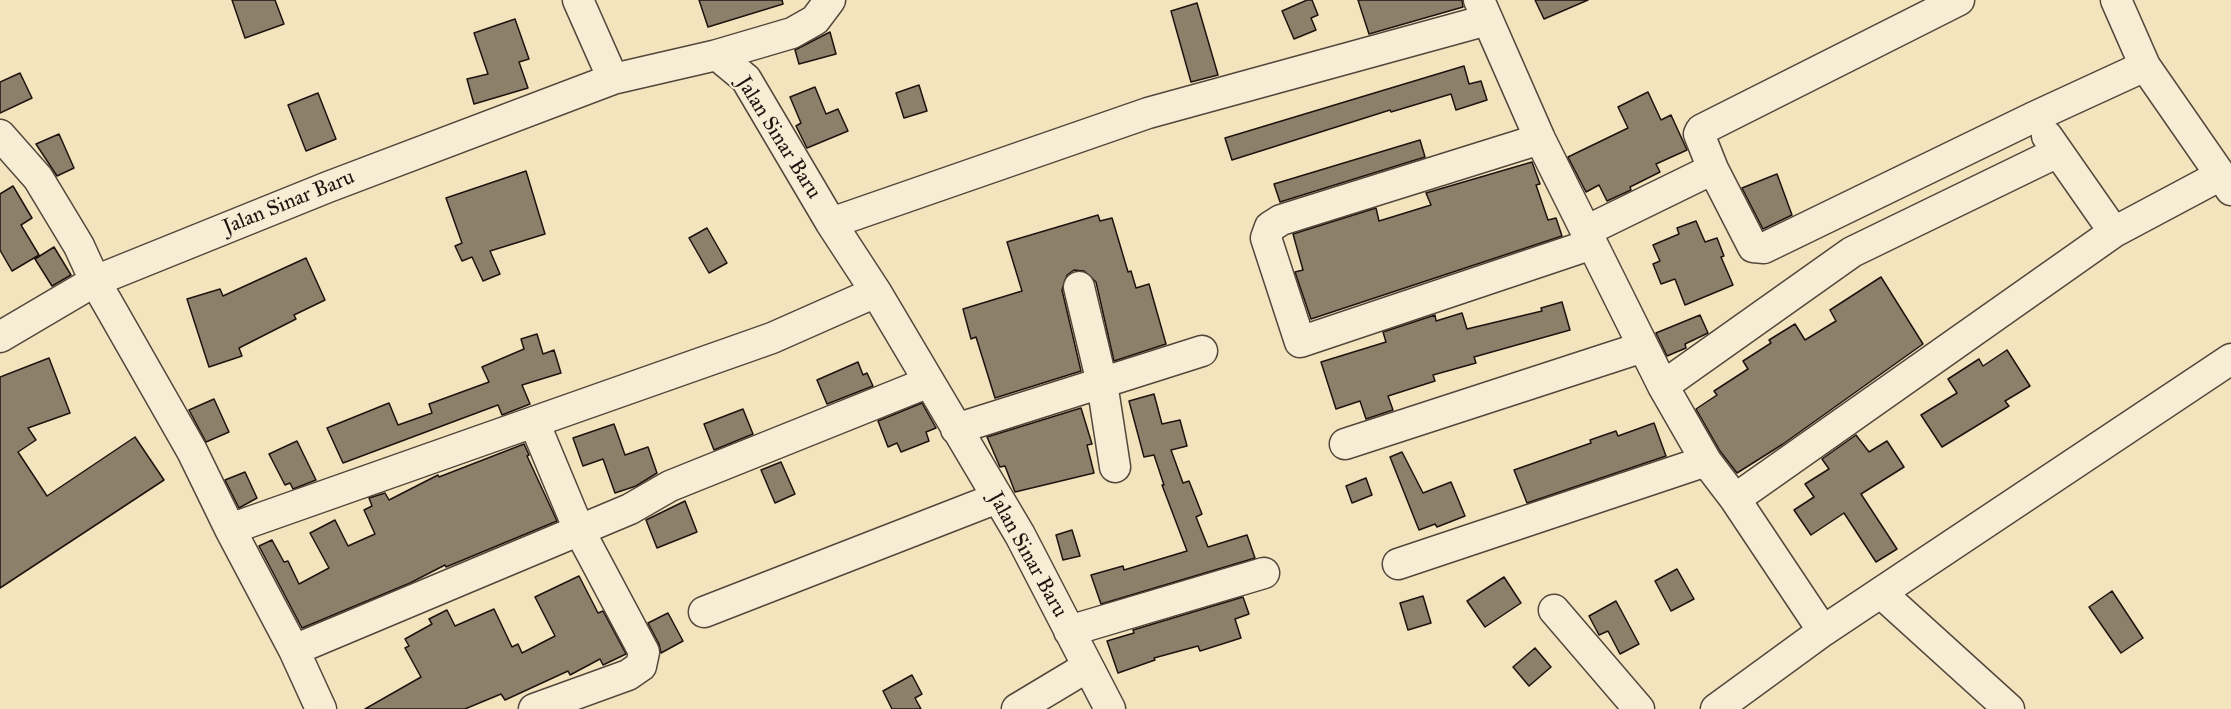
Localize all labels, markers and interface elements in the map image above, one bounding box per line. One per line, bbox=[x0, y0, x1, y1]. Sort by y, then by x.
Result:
street label: Jalan Sinar Baru bbox=[730, 72, 826, 204]
street label: Jalan Sinar Baru bbox=[220, 165, 358, 241]
street label: Jalan Sinar Baru bbox=[982, 488, 1072, 622]

